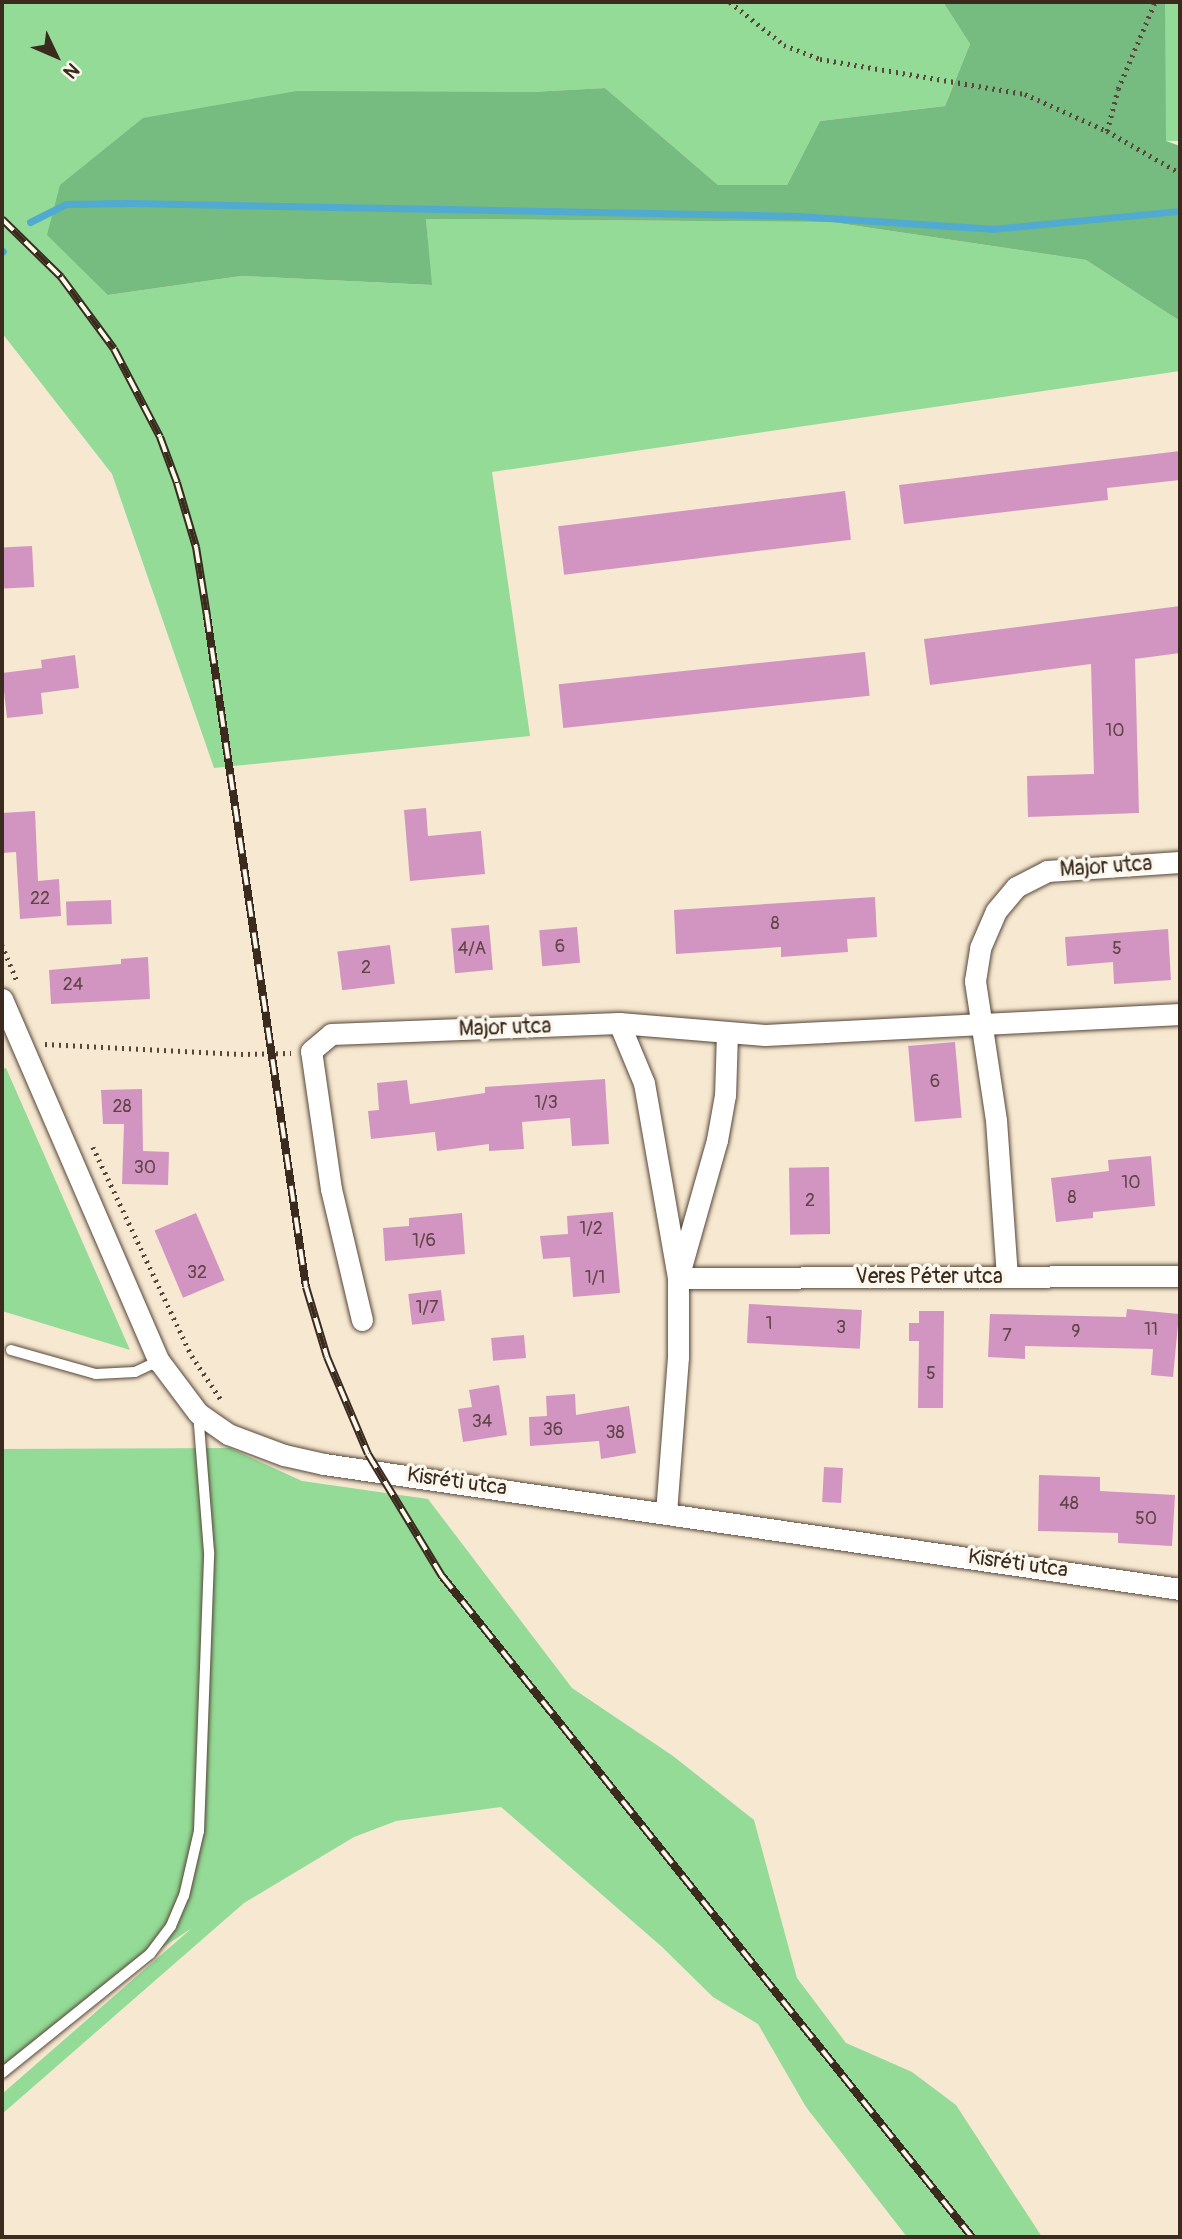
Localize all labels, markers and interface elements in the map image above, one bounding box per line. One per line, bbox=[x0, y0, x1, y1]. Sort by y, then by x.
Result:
north arrow bbox=[21, 21, 91, 91]
text: N bbox=[58, 58, 84, 84]
house number: 10 bbox=[1105, 720, 1125, 742]
street label: Major utca bbox=[1059, 851, 1153, 883]
house number: 22 bbox=[30, 888, 50, 910]
house number: 8 bbox=[770, 913, 780, 935]
house number: 6 bbox=[555, 936, 565, 958]
house number: 4/A bbox=[458, 938, 486, 960]
house number: 5 bbox=[1112, 938, 1122, 960]
house number: 2 bbox=[361, 957, 371, 979]
house number: 24 bbox=[63, 974, 83, 996]
street label: Major utca bbox=[458, 1014, 552, 1042]
house number: 6 bbox=[930, 1071, 940, 1093]
house number: 1/3 bbox=[534, 1092, 558, 1114]
house number: 28 bbox=[112, 1096, 132, 1118]
house number: 30 bbox=[134, 1157, 156, 1179]
house number: 10 bbox=[1121, 1172, 1141, 1194]
house number: 8 bbox=[1067, 1187, 1077, 1209]
house number: 2 bbox=[805, 1190, 815, 1212]
house number: 1/2 bbox=[579, 1218, 603, 1240]
house number: 1/6 bbox=[412, 1230, 436, 1252]
house number: 32 bbox=[187, 1262, 207, 1284]
street label: Veres Péter utca bbox=[855, 1264, 1003, 1290]
house number: 1/1 bbox=[585, 1267, 605, 1289]
house number: 1/7 bbox=[415, 1297, 439, 1319]
house number: 1 bbox=[765, 1313, 773, 1335]
house number: 3 bbox=[836, 1317, 846, 1339]
house number: 11 bbox=[1144, 1319, 1158, 1341]
house number: 9 bbox=[1071, 1321, 1081, 1343]
house number: 7 bbox=[1002, 1325, 1012, 1347]
house number: 5 bbox=[926, 1363, 936, 1385]
house number: 34 bbox=[472, 1411, 492, 1433]
house number: 36 bbox=[543, 1419, 563, 1441]
house number: 38 bbox=[605, 1422, 625, 1444]
street label: Kisréti utca bbox=[405, 1463, 509, 1501]
house number: 48 bbox=[1059, 1493, 1079, 1515]
house number: 50 bbox=[1135, 1508, 1157, 1530]
street label: Kisréti utca bbox=[966, 1545, 1070, 1583]

